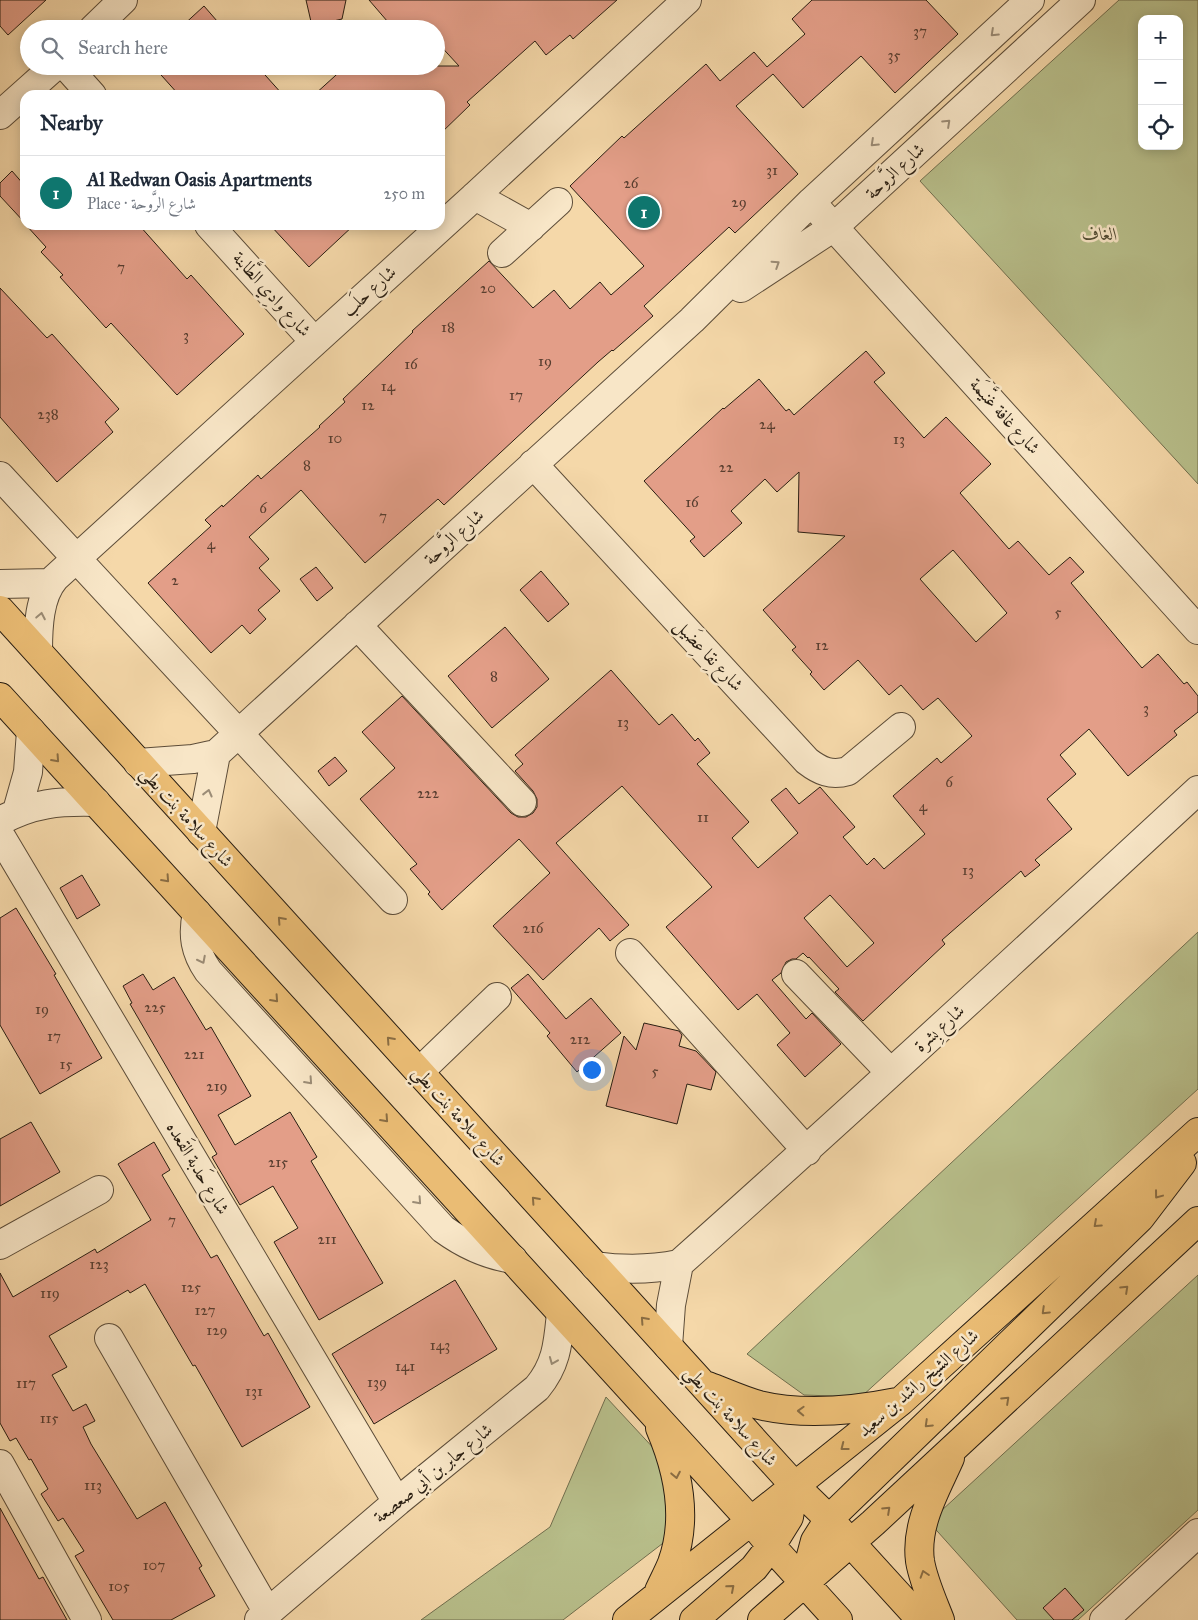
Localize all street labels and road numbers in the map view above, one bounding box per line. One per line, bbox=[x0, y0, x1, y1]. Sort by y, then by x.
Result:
street label: شارع الرَّوحة bbox=[858, 135, 932, 207]
street label: شارع وادِي الطَّابنة bbox=[225, 244, 319, 344]
street label: شارع حلَب bbox=[336, 259, 403, 324]
street label: شارع غافة غنَّيمَة bbox=[962, 371, 1048, 461]
street label: شارع الرَّوحة bbox=[417, 501, 491, 573]
street label: شارع نِقا عِضَيل bbox=[667, 613, 750, 698]
street label: شارع سلامة بنت بطي bbox=[132, 762, 238, 876]
street label: شارع بِشرة bbox=[909, 999, 972, 1060]
street label: شارع سلامة بنت بطي bbox=[404, 1061, 510, 1175]
street label: شارع حَدبة القَعده bbox=[158, 1117, 236, 1220]
street label: شارع الشيخ راشد بن سعيد bbox=[853, 1325, 986, 1445]
street label: شارع سلامة بنت بطي bbox=[676, 1361, 782, 1475]
street label: شارع جابر بن أبي صعصعة bbox=[368, 1417, 499, 1531]

